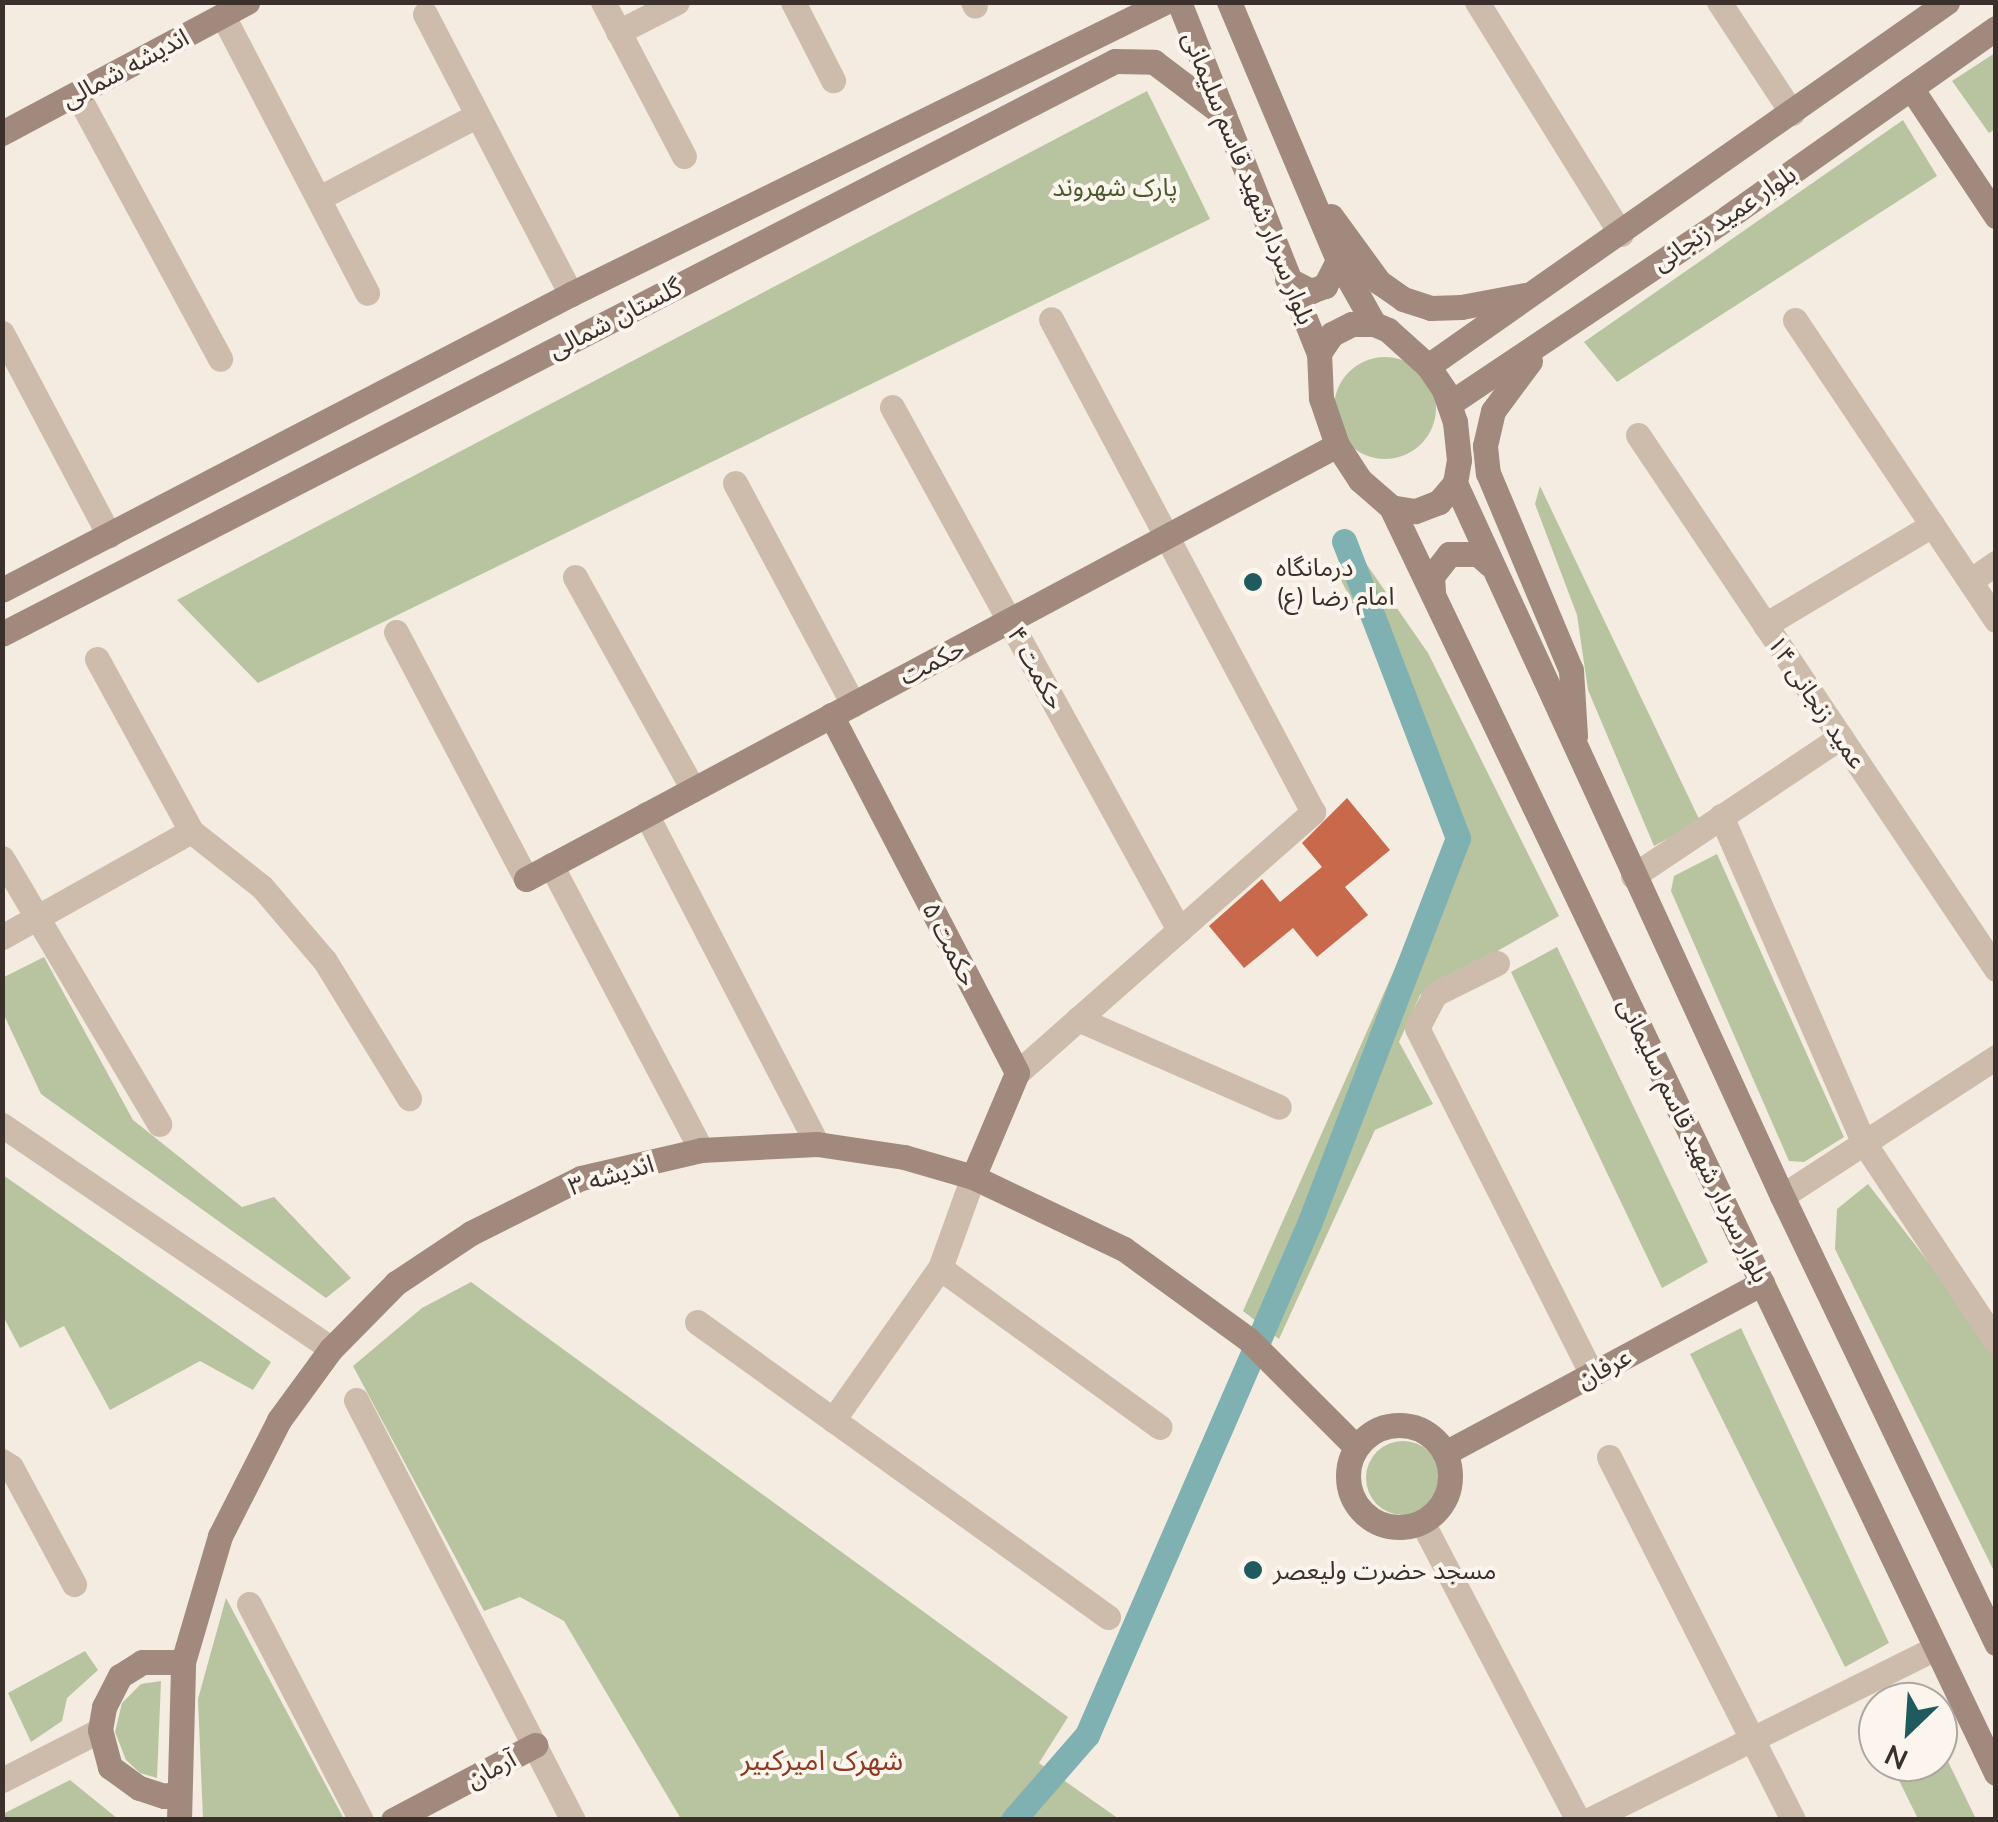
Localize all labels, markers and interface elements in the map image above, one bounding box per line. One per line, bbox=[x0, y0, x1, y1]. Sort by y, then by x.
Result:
street label: اندیشه شمالی bbox=[56, 22, 194, 114]
street label: بلوار سردار شهید قاسم سلیمانی bbox=[1176, 27, 1322, 329]
street label: بلوار عمید زنجانی bbox=[1646, 159, 1802, 277]
park label: پارک شهروند bbox=[1053, 172, 1177, 202]
street label: گلستان شمالی bbox=[543, 272, 687, 364]
place label: درمانگاه امام رضا (ع) bbox=[1276, 553, 1394, 612]
marker: درمانگاه امام رضا (ع) bbox=[1240, 569, 1266, 595]
street label: حکمت ۴ bbox=[1001, 621, 1071, 715]
street label: عمید زنجانی ۱۴ bbox=[1761, 629, 1873, 775]
street label: حکمت bbox=[894, 633, 970, 691]
street label: حکمت ۵ bbox=[916, 897, 984, 991]
street label: بلوار سردار شهید قاسم سلیمانی bbox=[1612, 993, 1776, 1287]
street label: اندیشه ۳ bbox=[565, 1148, 657, 1202]
street label: عرفان bbox=[1572, 1341, 1636, 1395]
place label: مسجد حضرت ولیعصر bbox=[1273, 1555, 1496, 1585]
marker: مسجد حضرت ولیعصر bbox=[1242, 1559, 1264, 1581]
north arrow bbox=[1858, 1682, 1958, 1782]
text: N bbox=[1879, 1738, 1913, 1778]
district label: شهرک امیرکبیر bbox=[741, 1743, 903, 1777]
street label: آرمان bbox=[461, 1744, 521, 1794]

